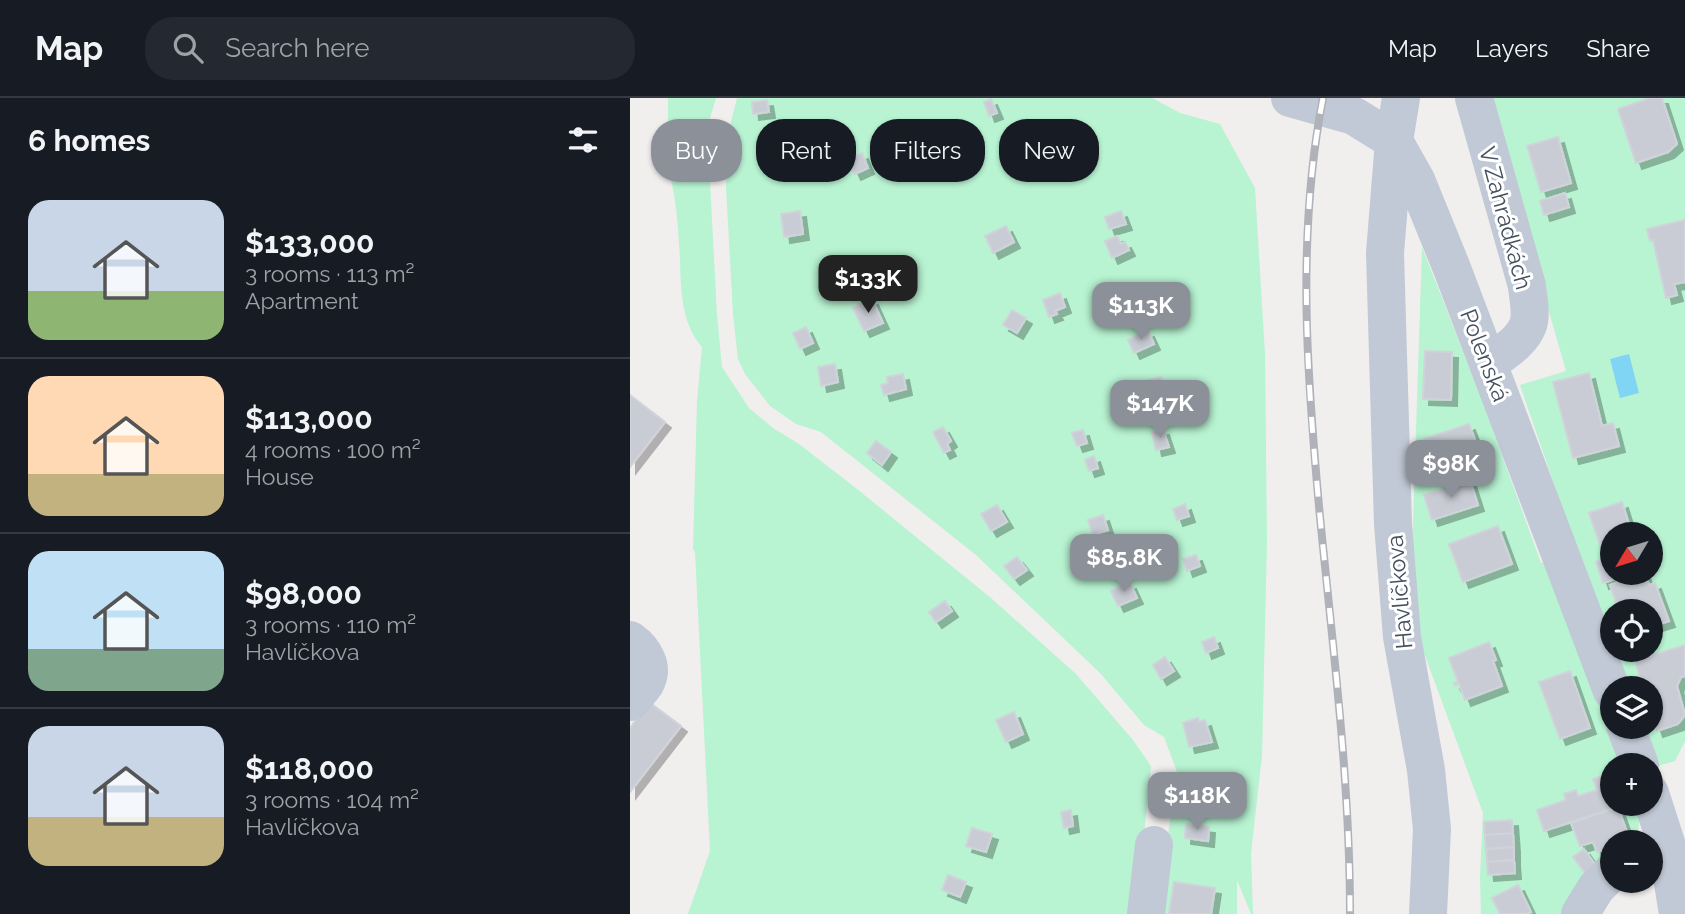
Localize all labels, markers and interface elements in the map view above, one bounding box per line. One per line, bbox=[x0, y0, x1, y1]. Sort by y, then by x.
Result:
search box bbox=[145, 17, 635, 80]
text: Map bbox=[35, 29, 103, 68]
icon: search bbox=[169, 29, 207, 67]
text: Search here bbox=[225, 33, 370, 63]
text: Map bbox=[1388, 34, 1437, 63]
text: Layers bbox=[1475, 34, 1548, 63]
text: Share bbox=[1586, 34, 1650, 63]
chip: Buy bbox=[651, 119, 742, 182]
chip: Rent bbox=[756, 119, 856, 182]
chip: Filters bbox=[870, 119, 985, 182]
chip: New bbox=[999, 119, 1099, 182]
icon: filters bbox=[564, 121, 602, 159]
text: 6 homes bbox=[28, 123, 150, 158]
street label: V Zahrádkách bbox=[1474, 144, 1538, 292]
text: $133,000 bbox=[245, 225, 375, 260]
icon: home bbox=[84, 228, 168, 312]
pin: $133K bbox=[819, 256, 917, 315]
text: 3 rooms · 113 m² bbox=[245, 260, 414, 287]
text: $133K bbox=[835, 264, 902, 291]
pin: $113K bbox=[1092, 282, 1190, 342]
text: Apartment bbox=[245, 287, 359, 314]
text: $113K bbox=[1108, 291, 1174, 318]
street label: Polenská bbox=[1455, 305, 1515, 405]
pin: $147K bbox=[1111, 380, 1209, 440]
text: $147K bbox=[1126, 389, 1194, 416]
text: $113,000 bbox=[245, 401, 373, 436]
icon: home bbox=[84, 404, 168, 488]
text: 4 rooms · 100 m² bbox=[245, 436, 421, 463]
pin: $98K bbox=[1410, 440, 1492, 500]
text: $98K bbox=[1422, 449, 1480, 476]
text: House bbox=[245, 463, 314, 490]
north arrow bbox=[1600, 522, 1662, 584]
map controls bbox=[1600, 522, 1663, 893]
pin: $85.8K bbox=[1067, 534, 1181, 594]
street label: Havlíčkova bbox=[1381, 534, 1417, 650]
text: $85.8K bbox=[1086, 543, 1162, 570]
text: $98,000 bbox=[245, 576, 362, 611]
icon: home bbox=[84, 579, 168, 663]
button: locate bbox=[1600, 599, 1663, 662]
text: 3 rooms · 110 m² bbox=[245, 611, 416, 638]
text: Havlíčkova bbox=[245, 638, 360, 665]
button: layers bbox=[1600, 676, 1663, 739]
text: $118,000 bbox=[245, 751, 374, 786]
button: + bbox=[1600, 753, 1663, 816]
icon: home bbox=[84, 754, 168, 838]
pin: $118K bbox=[1148, 772, 1246, 832]
text: $118K bbox=[1164, 781, 1230, 808]
text: 3 rooms · 104 m² bbox=[245, 786, 419, 813]
text: Havlíčkova bbox=[245, 813, 360, 840]
button: − bbox=[1600, 830, 1663, 893]

